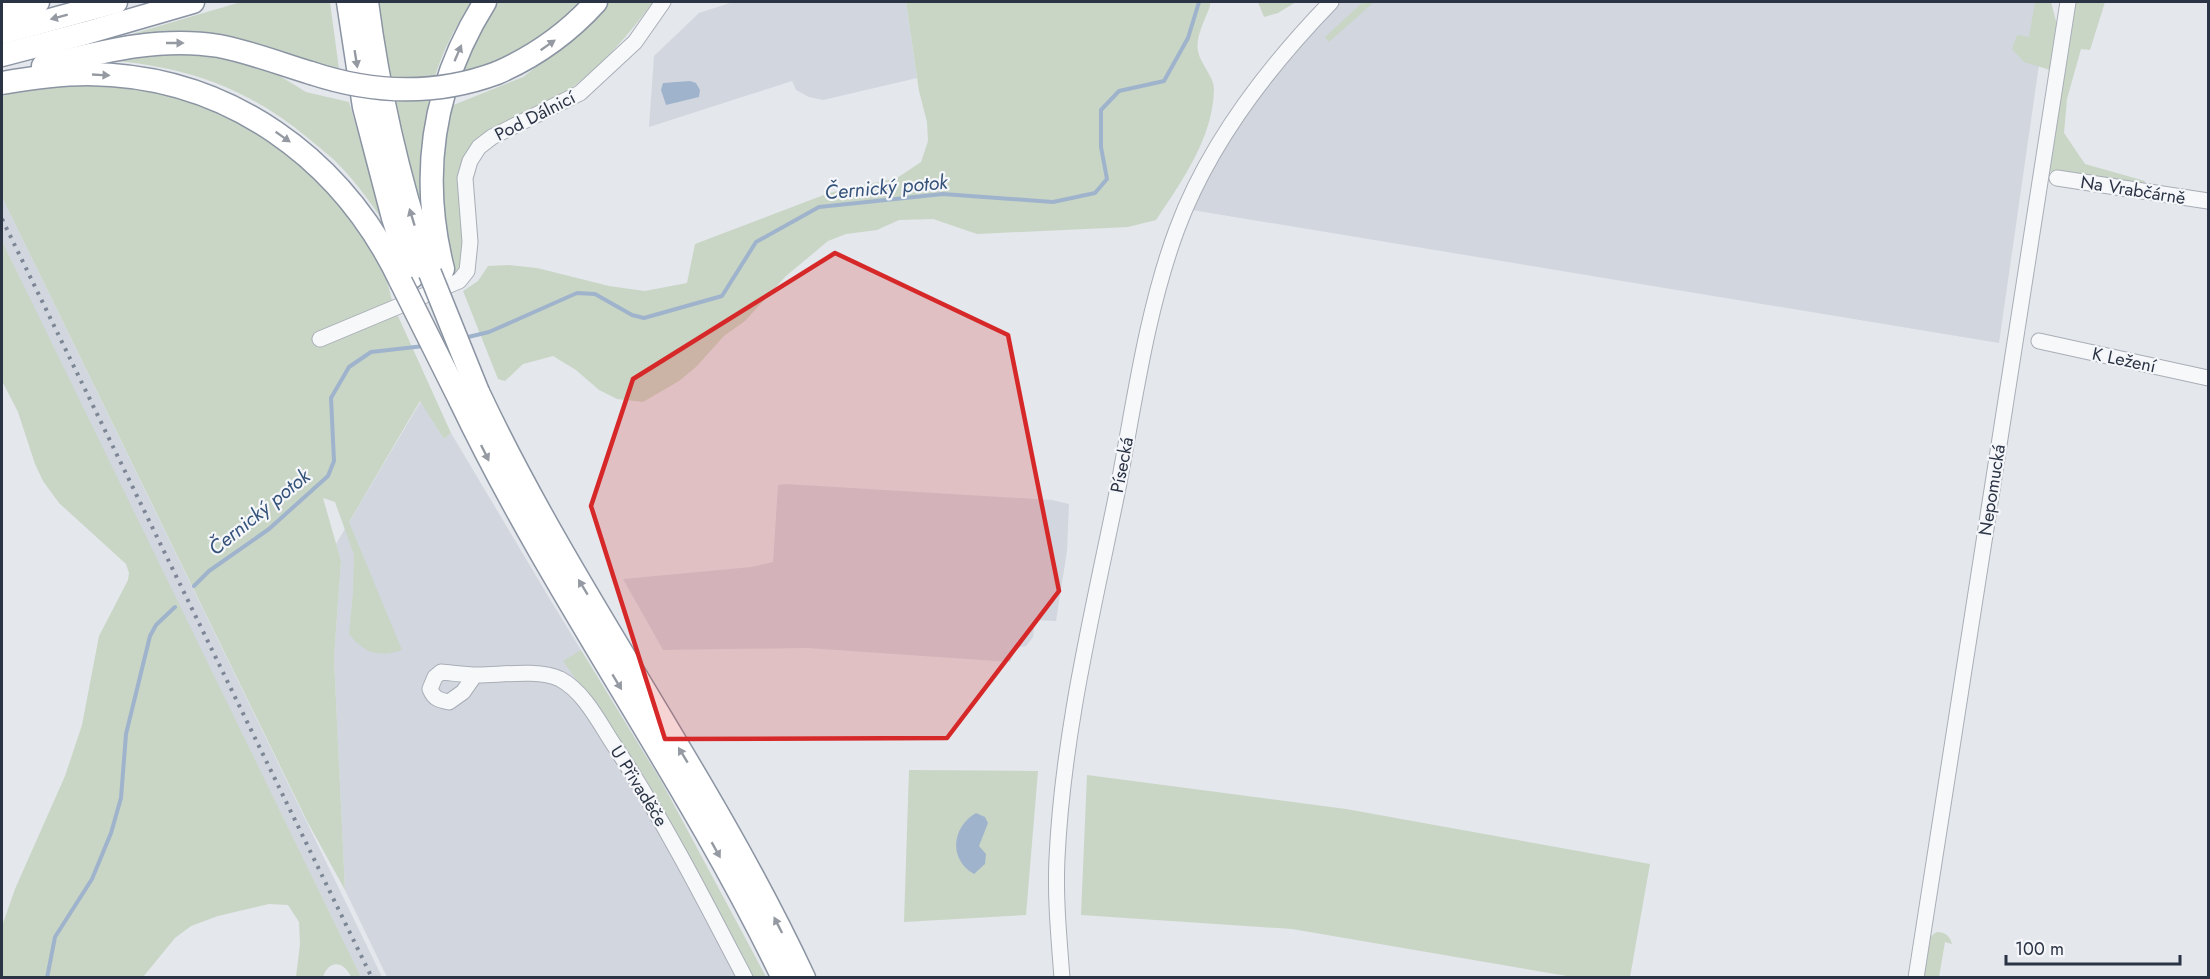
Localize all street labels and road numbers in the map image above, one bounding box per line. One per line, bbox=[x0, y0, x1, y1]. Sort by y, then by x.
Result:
street label: Pod Dálnicí bbox=[490, 84, 581, 147]
street label: Na Vrabčárně bbox=[2079, 169, 2187, 211]
street label: K Ležení bbox=[2090, 341, 2159, 380]
street label: Písecká bbox=[1104, 435, 1140, 495]
street label: Nepomucká bbox=[1972, 443, 2012, 537]
street label: U Přivaděče bbox=[604, 741, 674, 831]

